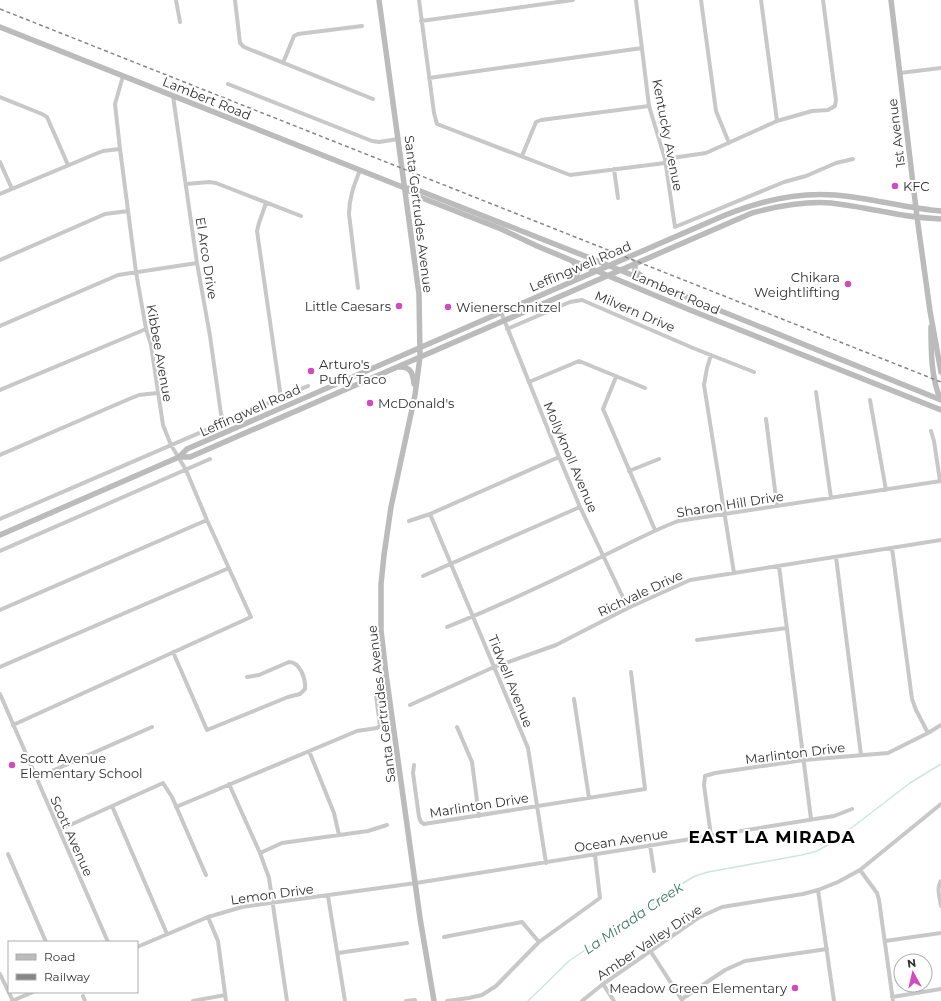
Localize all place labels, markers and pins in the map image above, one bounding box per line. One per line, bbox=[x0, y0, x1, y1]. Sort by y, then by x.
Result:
place label: KFC bbox=[903, 178, 930, 194]
marker: KFC bbox=[890, 181, 900, 191]
place label: Chikara Weightlifting bbox=[754, 269, 840, 300]
marker: Chikara Weightlifting bbox=[843, 279, 853, 289]
place label: Little Caesars bbox=[305, 298, 391, 314]
place label: Wienerschnitzel bbox=[456, 299, 561, 315]
marker: Little Caesars bbox=[394, 301, 404, 311]
marker: Wienerschnitzel bbox=[443, 302, 453, 312]
place label: Arturo's Puffy Taco bbox=[319, 356, 386, 387]
marker: Arturo's Puffy Taco bbox=[306, 366, 316, 376]
place label: McDonald's bbox=[378, 395, 454, 411]
marker: McDonald's bbox=[365, 398, 375, 408]
place label: Scott Avenue Elementary School bbox=[20, 750, 143, 781]
marker: Scott Avenue Elementary School bbox=[7, 760, 17, 770]
place label: Meadow Green Elementary bbox=[609, 980, 788, 996]
marker: Meadow Green Elementary bbox=[790, 983, 800, 993]

